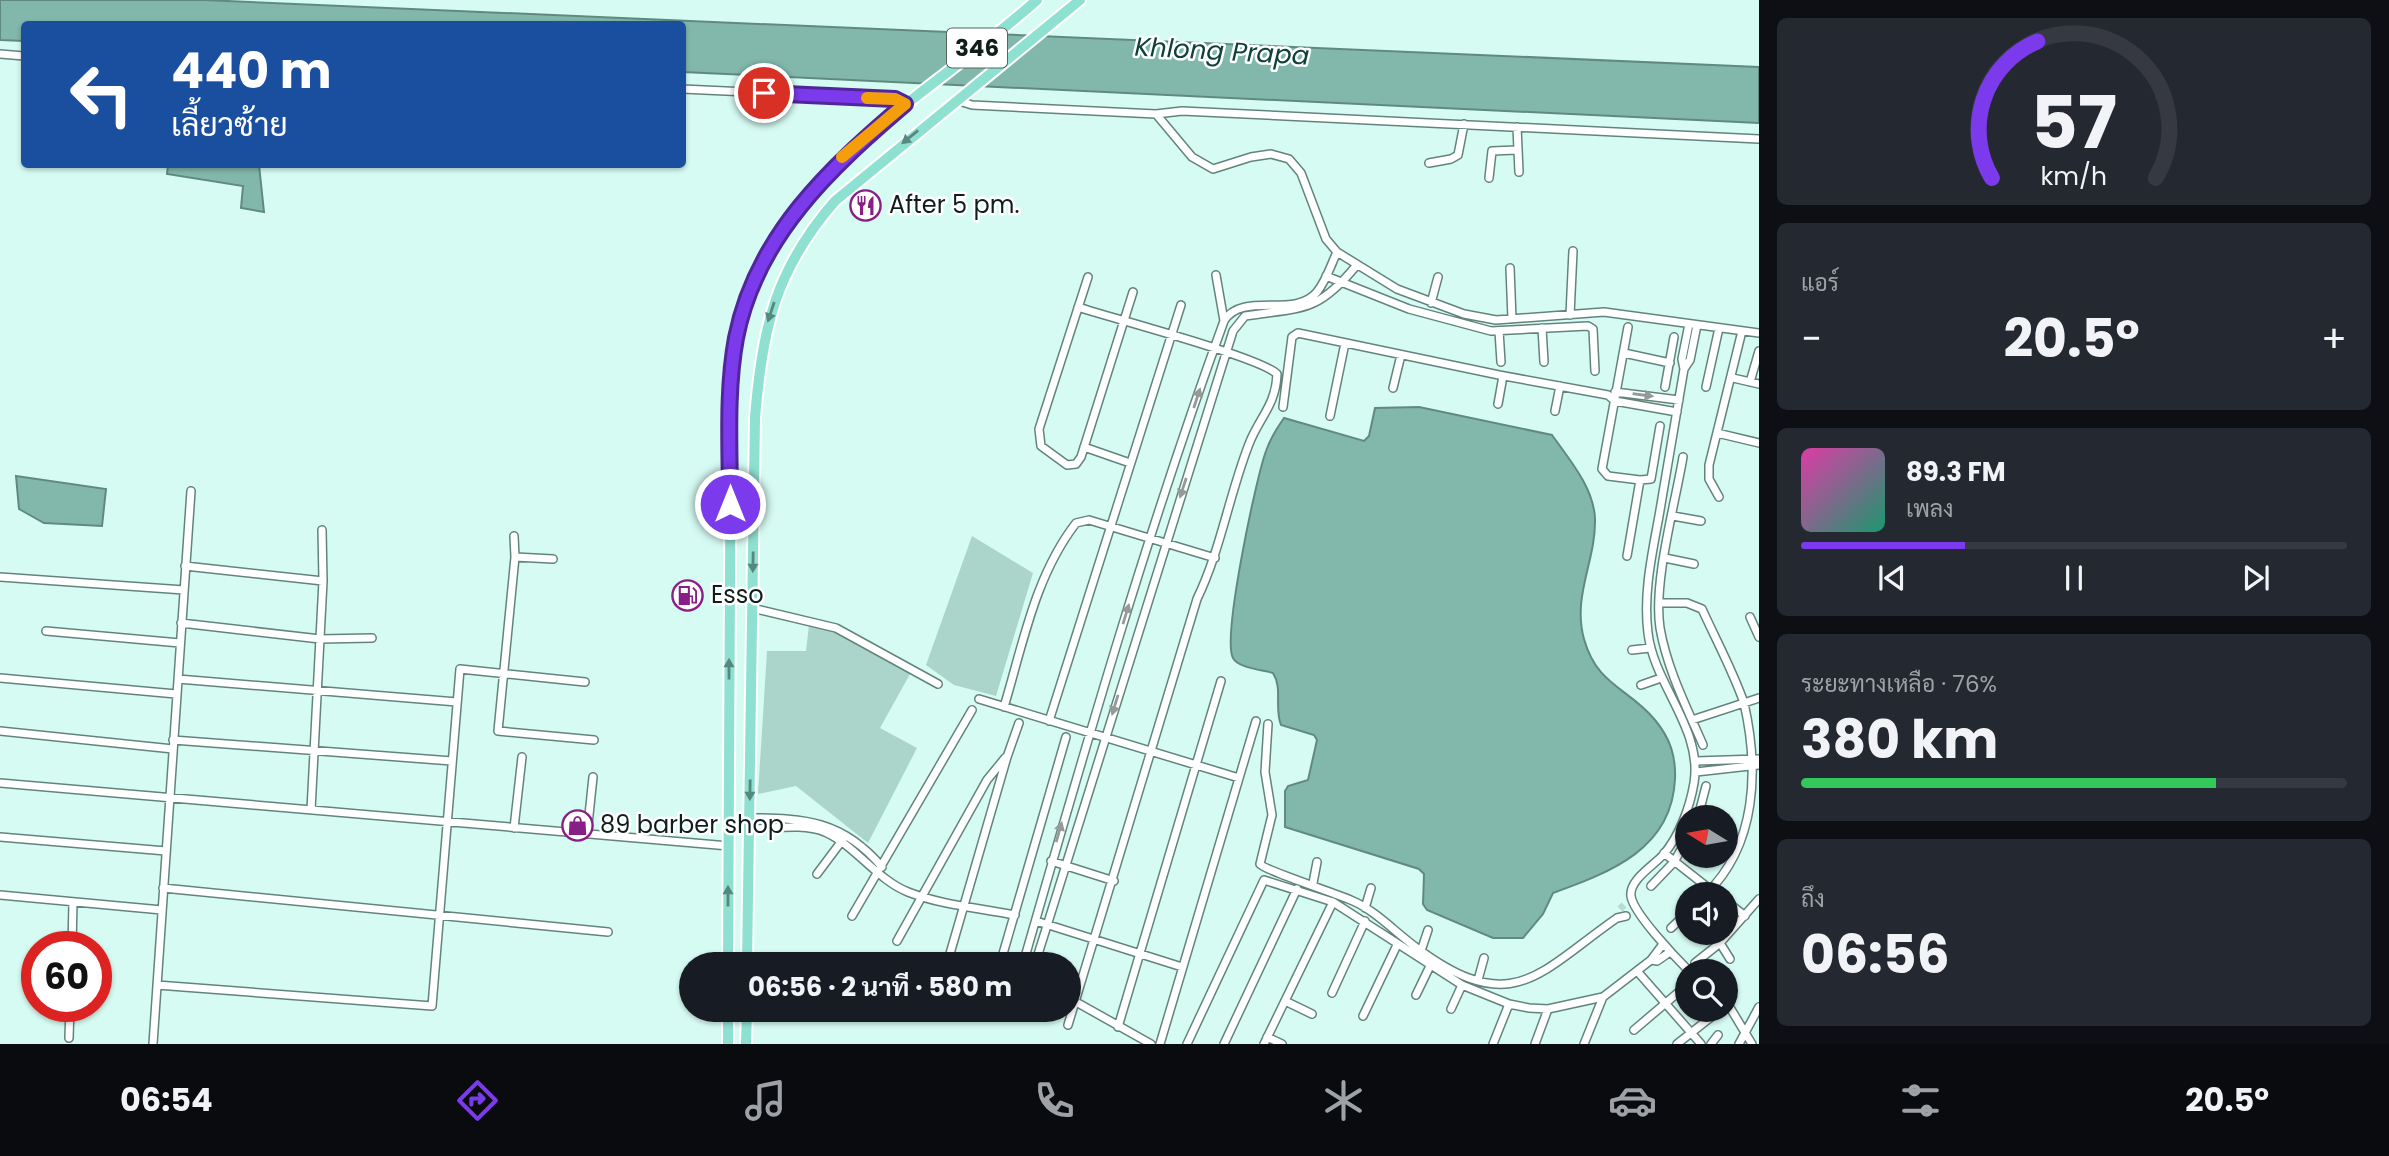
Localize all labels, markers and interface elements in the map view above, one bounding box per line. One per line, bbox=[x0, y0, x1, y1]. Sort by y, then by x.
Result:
road number: 346 bbox=[947, 28, 1007, 68]
water label: Khlong Prapa bbox=[1134, 28, 1310, 74]
text: 440 m bbox=[171, 37, 332, 105]
icon: left bbox=[56, 49, 147, 140]
pin bbox=[734, 63, 794, 123]
text: 57 bbox=[2031, 72, 2117, 173]
icon: arrive bbox=[745, 74, 783, 112]
text: เลี้ยวซ้าย bbox=[171, 102, 288, 147]
one-way arrow bbox=[901, 129, 918, 144]
text: km/h bbox=[2041, 158, 2107, 193]
restaurant icon: After 5 pm. bbox=[849, 188, 883, 222]
place label: After 5 pm. bbox=[889, 188, 1020, 221]
text: แอร์ bbox=[1801, 267, 1839, 299]
one-way arrow bbox=[765, 301, 776, 322]
text: 20.5° bbox=[2003, 302, 2140, 375]
text: − bbox=[1801, 312, 1822, 365]
text: + bbox=[2321, 312, 2347, 365]
one-way arrow bbox=[1193, 387, 1203, 408]
one-way arrow bbox=[1632, 390, 1654, 401]
text: 89.3 FM bbox=[1906, 454, 2006, 490]
position arrow bbox=[693, 467, 767, 541]
one-way arrow bbox=[1177, 478, 1187, 499]
text: เพลง bbox=[1906, 493, 1953, 525]
one-way arrow bbox=[747, 551, 759, 573]
icon: previous bbox=[1873, 559, 1911, 597]
icon: pause bbox=[2055, 559, 2093, 597]
icon: next bbox=[2237, 559, 2275, 597]
fuel station icon: Esso bbox=[671, 578, 705, 612]
place label: Esso bbox=[711, 578, 764, 611]
one-way arrow bbox=[1122, 603, 1132, 624]
one-way arrow bbox=[723, 657, 735, 679]
text: ระยะทางเหลือ · 76% bbox=[1801, 668, 1997, 700]
one-way arrow bbox=[1109, 695, 1119, 716]
text: 380 km bbox=[1801, 703, 1998, 776]
one-way arrow bbox=[744, 779, 756, 801]
north arrow bbox=[1675, 805, 1738, 868]
map controls bbox=[1675, 805, 1738, 1022]
shop icon: 89 barber shop bbox=[560, 808, 594, 842]
place label: 89 barber shop bbox=[600, 808, 784, 841]
one-way arrow bbox=[1055, 821, 1065, 842]
button: sound bbox=[1675, 882, 1738, 945]
text: ถึง bbox=[1801, 883, 1825, 915]
one-way arrow bbox=[723, 885, 734, 907]
text: 06:56 bbox=[1801, 918, 1950, 991]
speed limit sign: 60 bbox=[21, 931, 112, 1022]
button: search bbox=[1675, 959, 1738, 1022]
text: 06:56 · 2 นาที · 580 m bbox=[748, 969, 1012, 1005]
icon: directions bbox=[453, 1076, 502, 1125]
icon: music bbox=[741, 1076, 790, 1125]
icon: phone bbox=[1030, 1076, 1079, 1125]
icon: climate bbox=[1319, 1076, 1368, 1125]
icon: car bbox=[1608, 1076, 1657, 1125]
icon: filters bbox=[1896, 1076, 1945, 1125]
text: 06:54 bbox=[120, 1077, 213, 1122]
text: 20.5° bbox=[2185, 1077, 2269, 1122]

